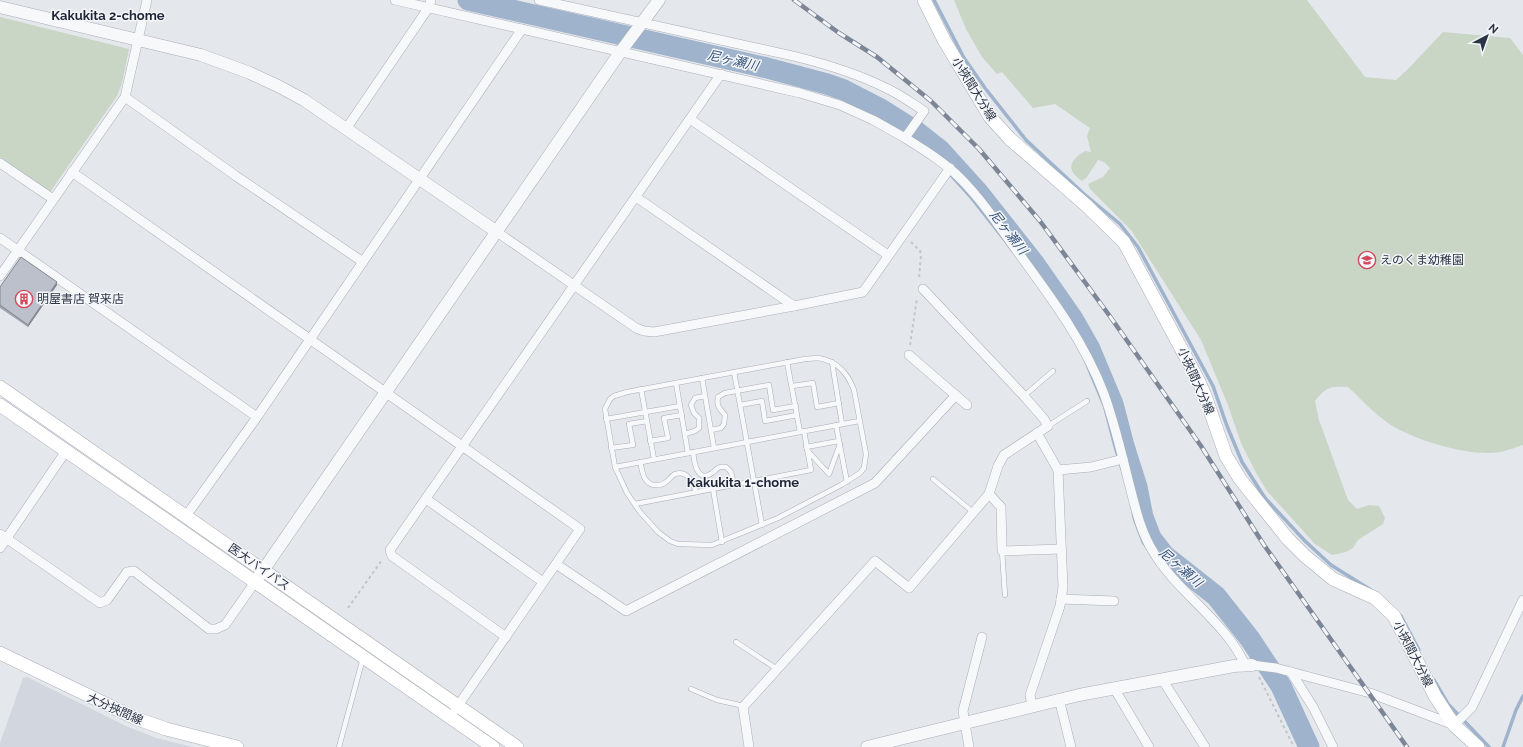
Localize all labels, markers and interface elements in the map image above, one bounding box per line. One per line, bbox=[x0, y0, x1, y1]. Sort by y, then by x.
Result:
district label: Kakukita 2-chome bbox=[51, 8, 165, 23]
north arrow bbox=[1467, 16, 1507, 56]
text: N bbox=[1486, 21, 1501, 36]
water label: 尼ヶ瀬川 bbox=[706, 47, 762, 74]
street label: 小挾間大分線 bbox=[949, 55, 999, 123]
water label: 尼ヶ瀬川 bbox=[987, 207, 1032, 259]
school or university icon: えのくま幼稚園 bbox=[1357, 250, 1377, 270]
place label: えのくま幼稚園 bbox=[1380, 253, 1464, 267]
building icon: 明屋書店 賀来店 bbox=[14, 289, 34, 309]
place label: 明屋書店 賀来店 bbox=[37, 292, 124, 306]
street label: 小挾間大分線 bbox=[1175, 345, 1217, 417]
district label: Kakukita 1-chome bbox=[687, 475, 799, 490]
street label: 医大バイパス bbox=[226, 541, 292, 593]
water label: 尼ヶ瀬川 bbox=[1156, 545, 1207, 591]
street label: 小挾間大分線 bbox=[1390, 619, 1436, 689]
street label: 大分挾間線 bbox=[85, 690, 145, 728]

